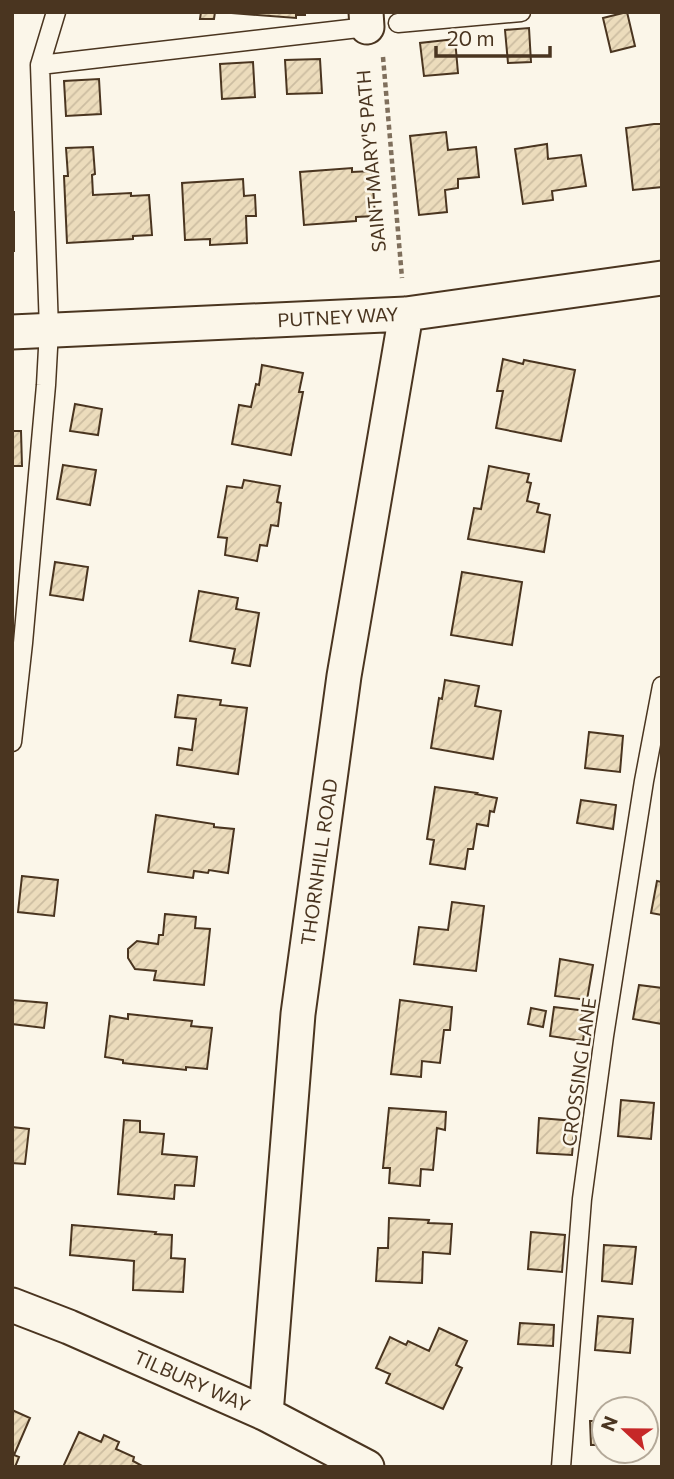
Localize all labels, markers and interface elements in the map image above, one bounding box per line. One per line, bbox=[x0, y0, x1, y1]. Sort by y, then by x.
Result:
scale bar bbox=[436, 14, 550, 58]
text: 20 m bbox=[447, 25, 495, 50]
street label: SAINT MARY'S PATH bbox=[351, 69, 390, 253]
street label: PUTNEY WAY bbox=[277, 302, 399, 331]
street label: THORNHILL ROAD bbox=[295, 777, 342, 947]
street label: CROSSING LANE bbox=[557, 996, 600, 1148]
street label: TILBURY WAY bbox=[131, 1345, 254, 1416]
north arrow bbox=[590, 1395, 660, 1465]
text: N bbox=[595, 1413, 622, 1434]

